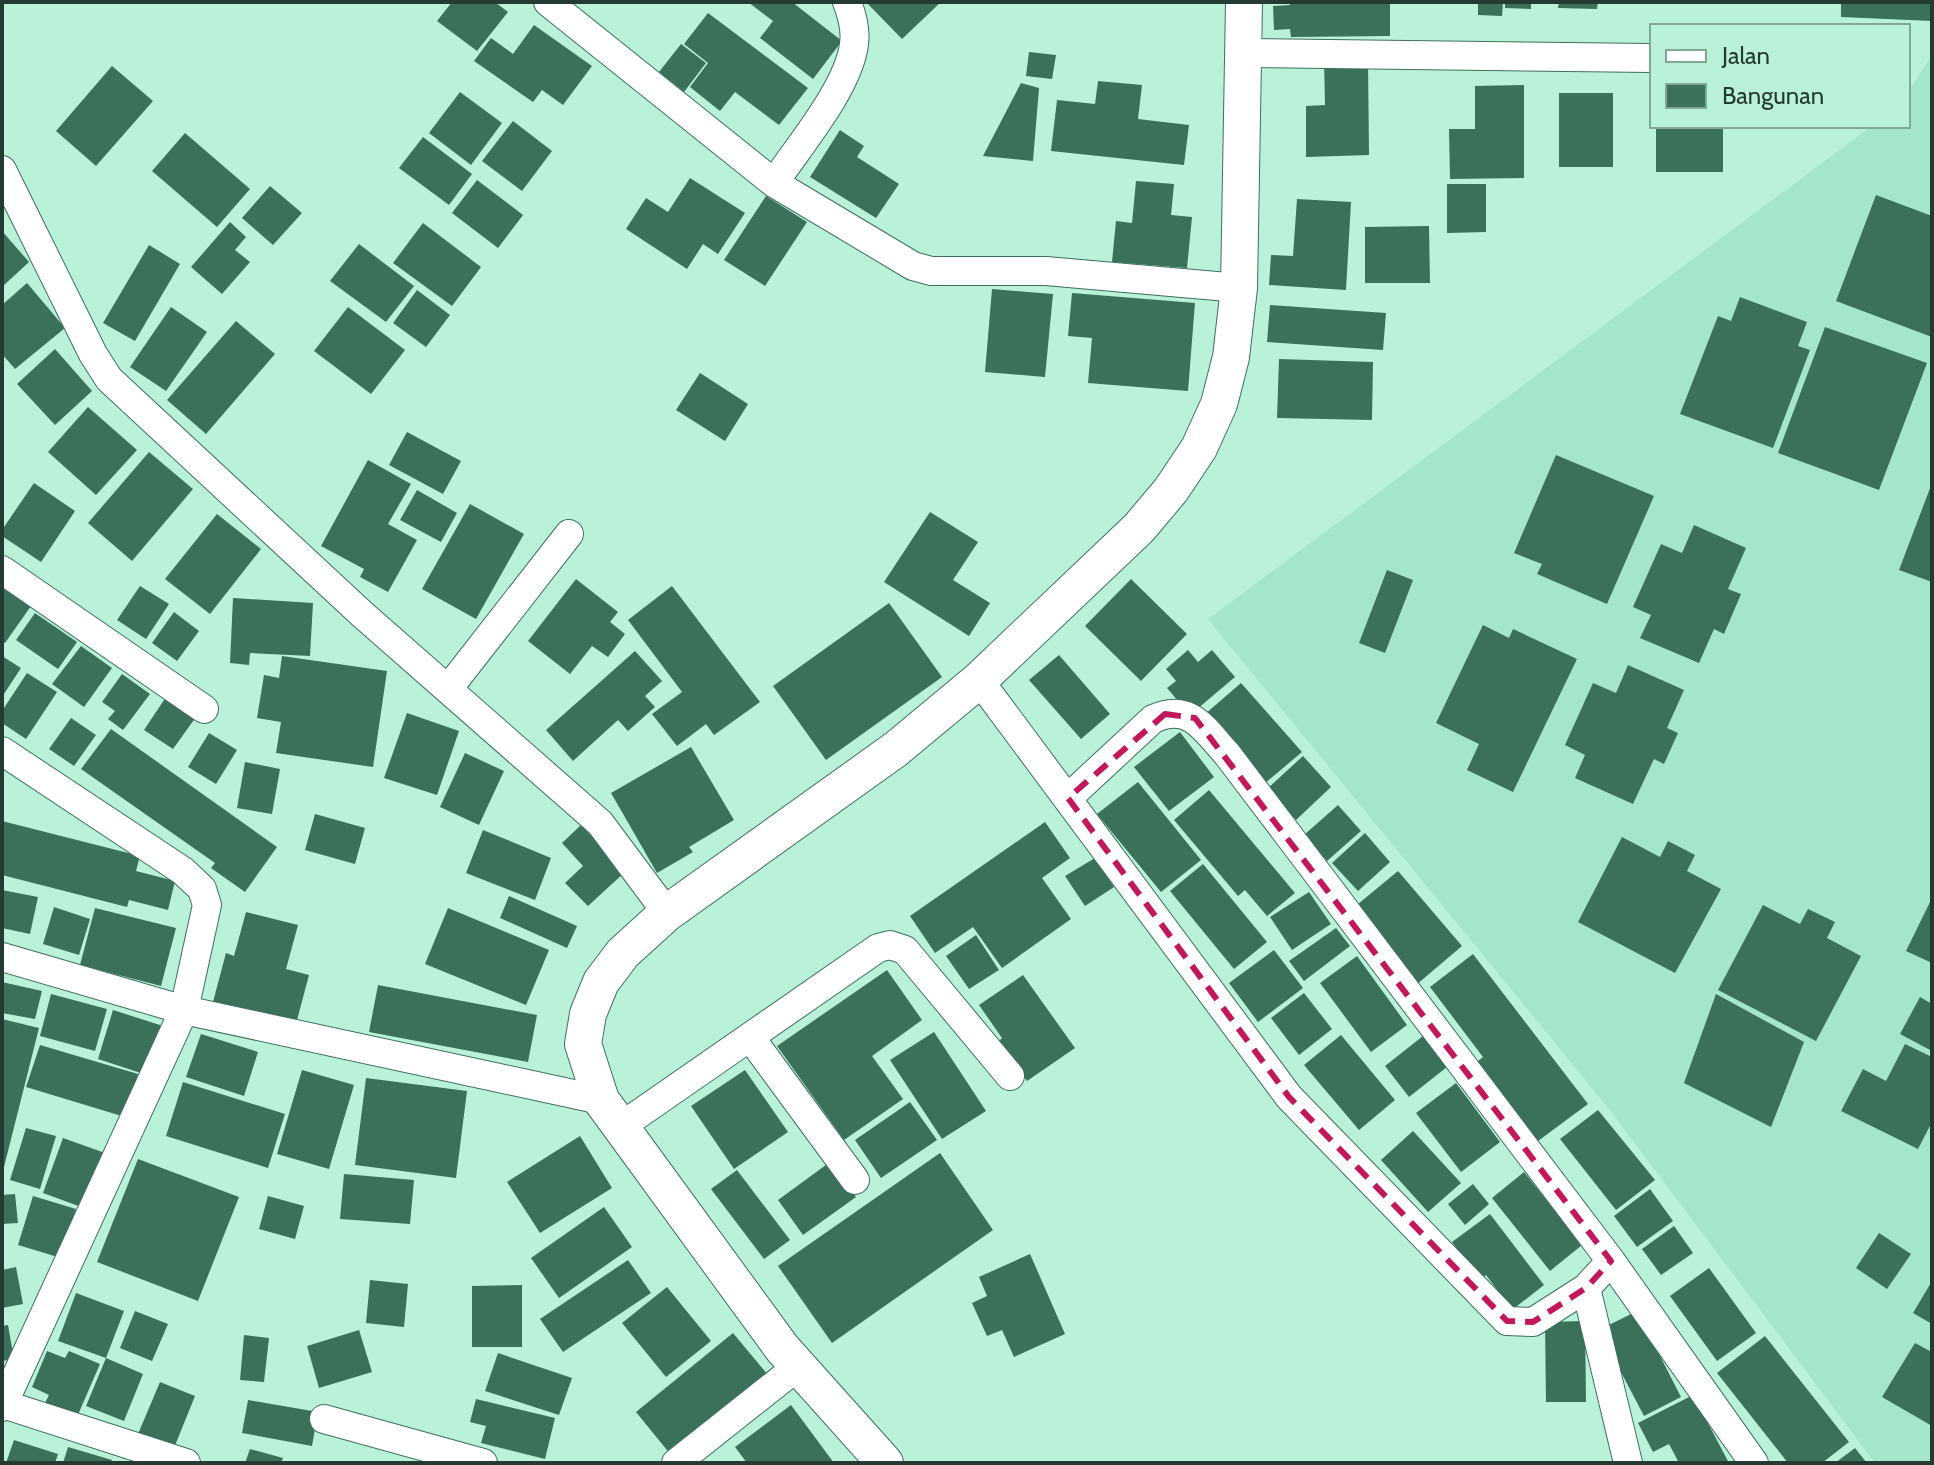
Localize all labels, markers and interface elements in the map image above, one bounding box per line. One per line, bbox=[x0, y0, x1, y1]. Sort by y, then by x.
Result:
legend bbox=[1650, 24, 1910, 128]
text: Jalan bbox=[1721, 41, 1770, 70]
text: Bangunan bbox=[1722, 81, 1824, 110]

